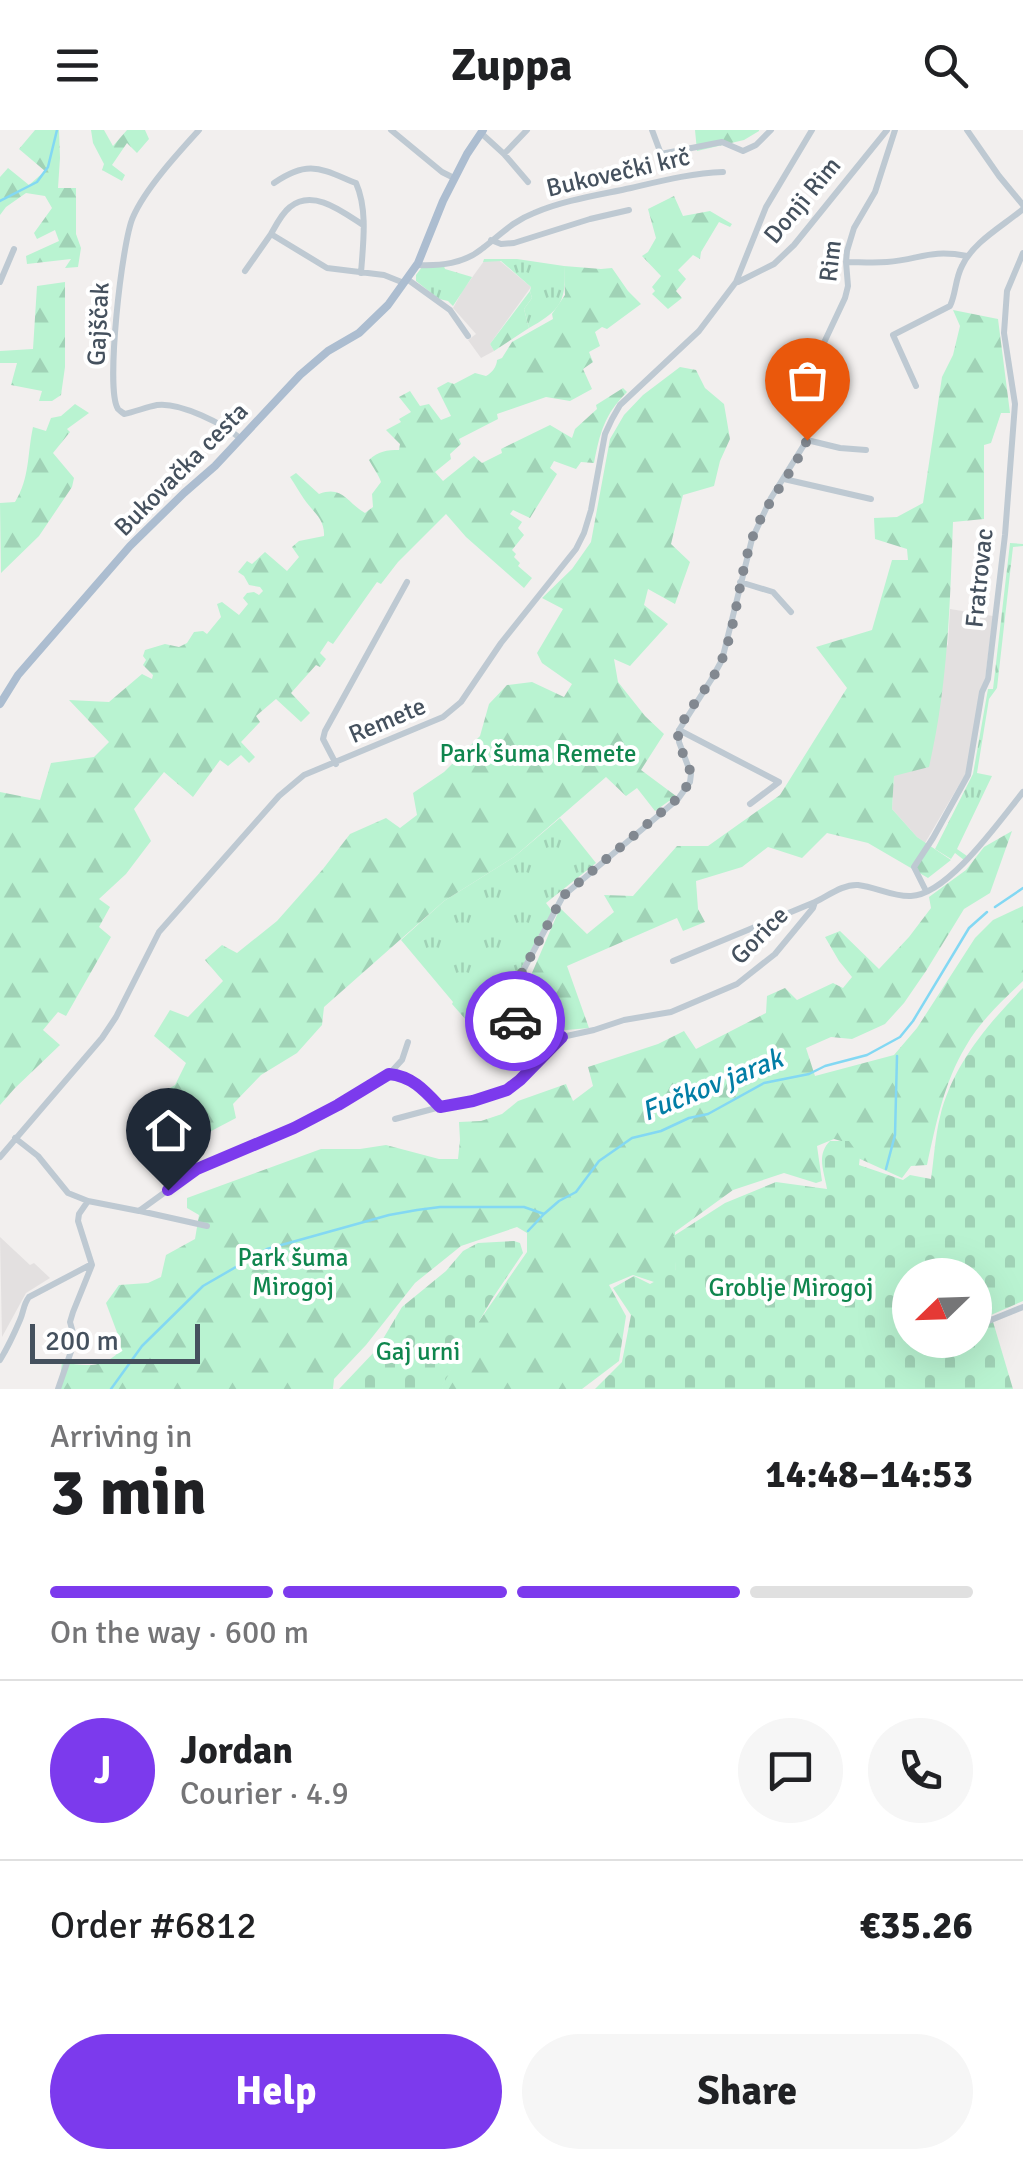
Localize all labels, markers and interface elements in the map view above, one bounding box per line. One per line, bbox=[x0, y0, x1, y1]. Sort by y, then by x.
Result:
icon: menu bbox=[50, 38, 105, 93]
text: Zuppa bbox=[451, 38, 572, 93]
icon: search bbox=[918, 38, 973, 93]
street label: Bukovečki krč bbox=[543, 140, 693, 204]
street label: Donji Rim bbox=[757, 150, 847, 250]
street label: Rim bbox=[812, 238, 848, 284]
street label: Gajščak bbox=[80, 281, 116, 367]
pin bbox=[765, 338, 850, 441]
icon: bag bbox=[780, 353, 835, 408]
street label: Bukovačka cesta bbox=[108, 396, 254, 542]
street label: Fratrovac bbox=[958, 527, 1000, 629]
street label: Remete bbox=[344, 690, 430, 750]
park label: Park šuma Remete bbox=[440, 738, 636, 769]
street label: Gorice bbox=[723, 899, 795, 971]
courier bbox=[465, 971, 565, 1071]
icon: car bbox=[488, 994, 543, 1049]
water label: Fučkov jarak bbox=[636, 1040, 790, 1129]
pin bbox=[126, 1088, 211, 1191]
icon: home bbox=[141, 1103, 196, 1158]
park label: Park šuma Mirogoj bbox=[238, 1242, 348, 1302]
north arrow bbox=[892, 1258, 992, 1358]
map controls bbox=[892, 1258, 992, 1358]
park label: Groblje Mirogoj bbox=[708, 1272, 874, 1303]
scale bar bbox=[30, 1319, 200, 1364]
text: 200 m bbox=[45, 1324, 119, 1358]
park label: Gaj urni bbox=[376, 1336, 460, 1367]
text: Arriving in bbox=[50, 1417, 192, 1456]
text: 14:48–14:53 bbox=[765, 1451, 973, 1498]
text: 3 min bbox=[50, 1453, 207, 1533]
text: On the way · 600 m bbox=[50, 1613, 309, 1652]
button: chat bbox=[738, 1718, 843, 1823]
button: phone bbox=[868, 1718, 973, 1823]
text: Jordan bbox=[180, 1727, 293, 1774]
text: J bbox=[94, 1747, 111, 1794]
text: Courier · 4.9 bbox=[180, 1774, 349, 1813]
text: Order #6812 bbox=[50, 1902, 257, 1949]
text: €35.26 bbox=[860, 1902, 973, 1949]
button: Help bbox=[50, 2034, 502, 2149]
button: Share bbox=[522, 2034, 973, 2149]

